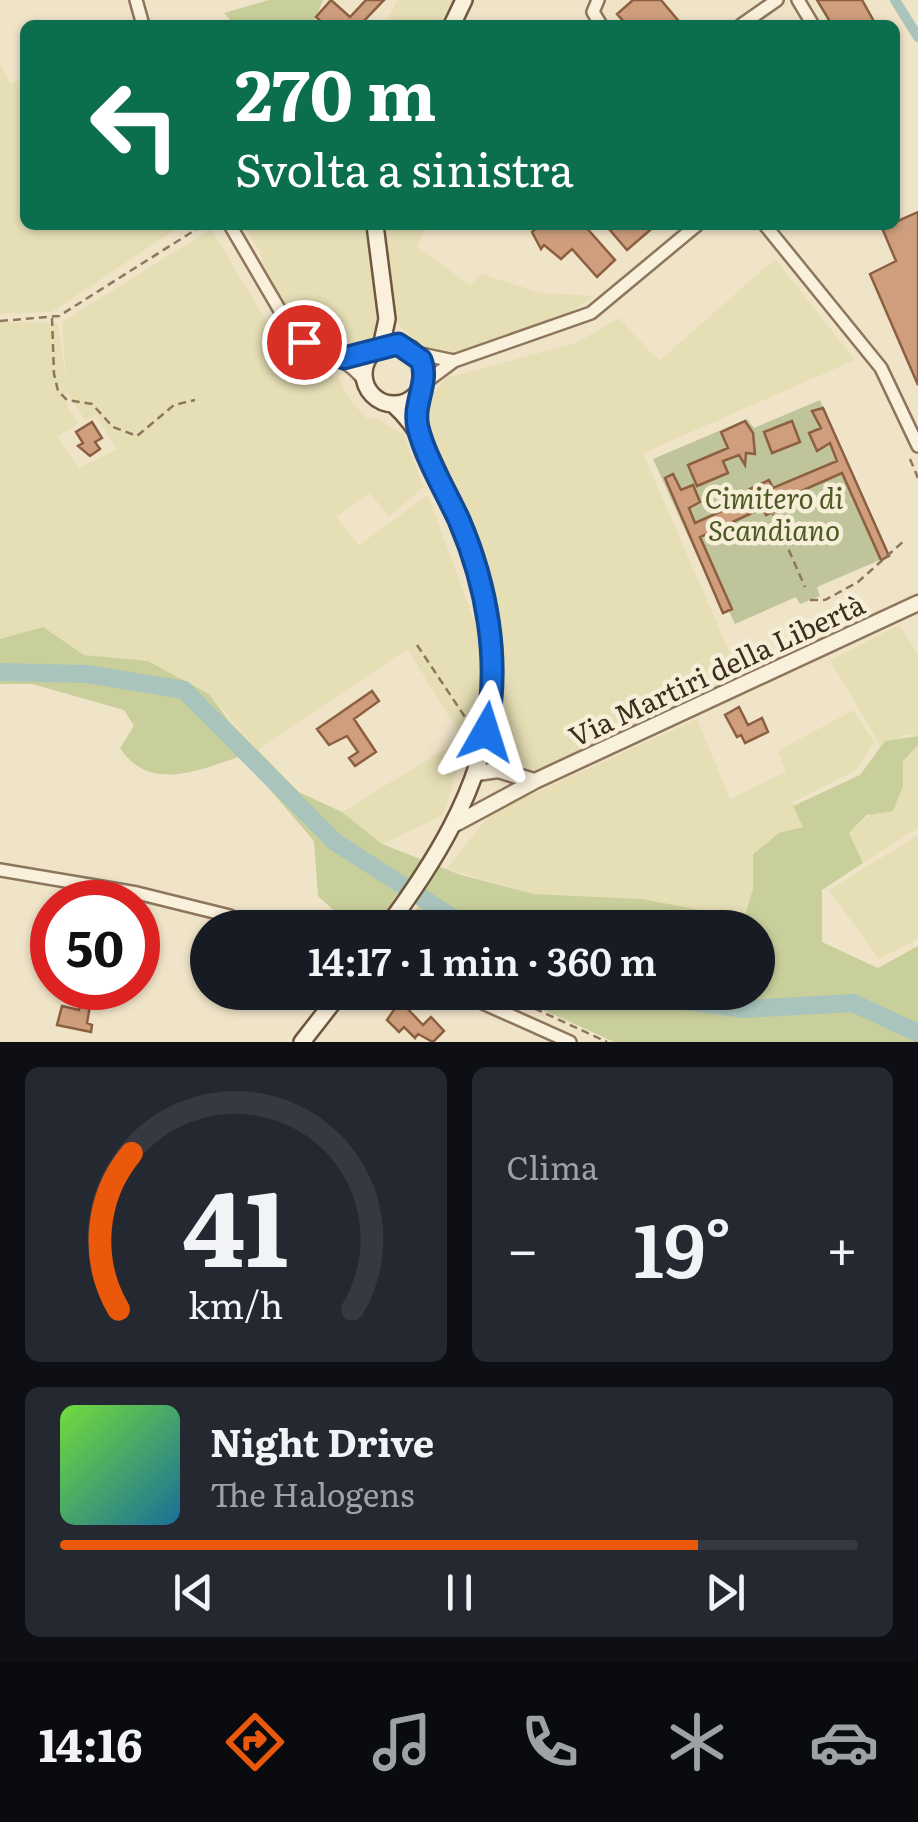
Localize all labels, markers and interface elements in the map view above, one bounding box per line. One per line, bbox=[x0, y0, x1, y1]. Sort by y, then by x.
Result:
text: 270 m bbox=[235, 39, 437, 143]
icon: left bbox=[70, 60, 200, 190]
text: Svolta a sinistra bbox=[235, 134, 574, 201]
pin bbox=[262, 300, 347, 385]
icon: arrive bbox=[277, 315, 332, 370]
park label: Cimitero di Scandiano bbox=[705, 476, 844, 550]
street label: Via Martiri della Libertà bbox=[561, 582, 871, 756]
position arrow bbox=[434, 680, 538, 784]
speed limit sign: 50 bbox=[30, 880, 160, 1010]
text: 14:17 · 1 min · 360 m bbox=[308, 931, 657, 988]
text: Clima bbox=[507, 1142, 598, 1190]
text: 41 bbox=[183, 1144, 289, 1299]
text: 19° bbox=[633, 1190, 731, 1301]
text: − bbox=[507, 1205, 539, 1287]
text: + bbox=[826, 1205, 858, 1287]
text: km/h bbox=[188, 1277, 283, 1330]
text: Night Drive bbox=[210, 1412, 434, 1469]
text: The Halogens bbox=[210, 1469, 414, 1517]
icon: previous bbox=[166, 1565, 221, 1620]
icon: pause bbox=[432, 1565, 487, 1620]
icon: next bbox=[698, 1565, 753, 1620]
icon: directions bbox=[220, 1707, 290, 1777]
icon: music bbox=[367, 1707, 437, 1777]
icon: phone bbox=[515, 1707, 585, 1777]
icon: climate bbox=[662, 1707, 732, 1777]
icon: car bbox=[809, 1707, 879, 1777]
text: 14:16 bbox=[39, 1709, 142, 1776]

